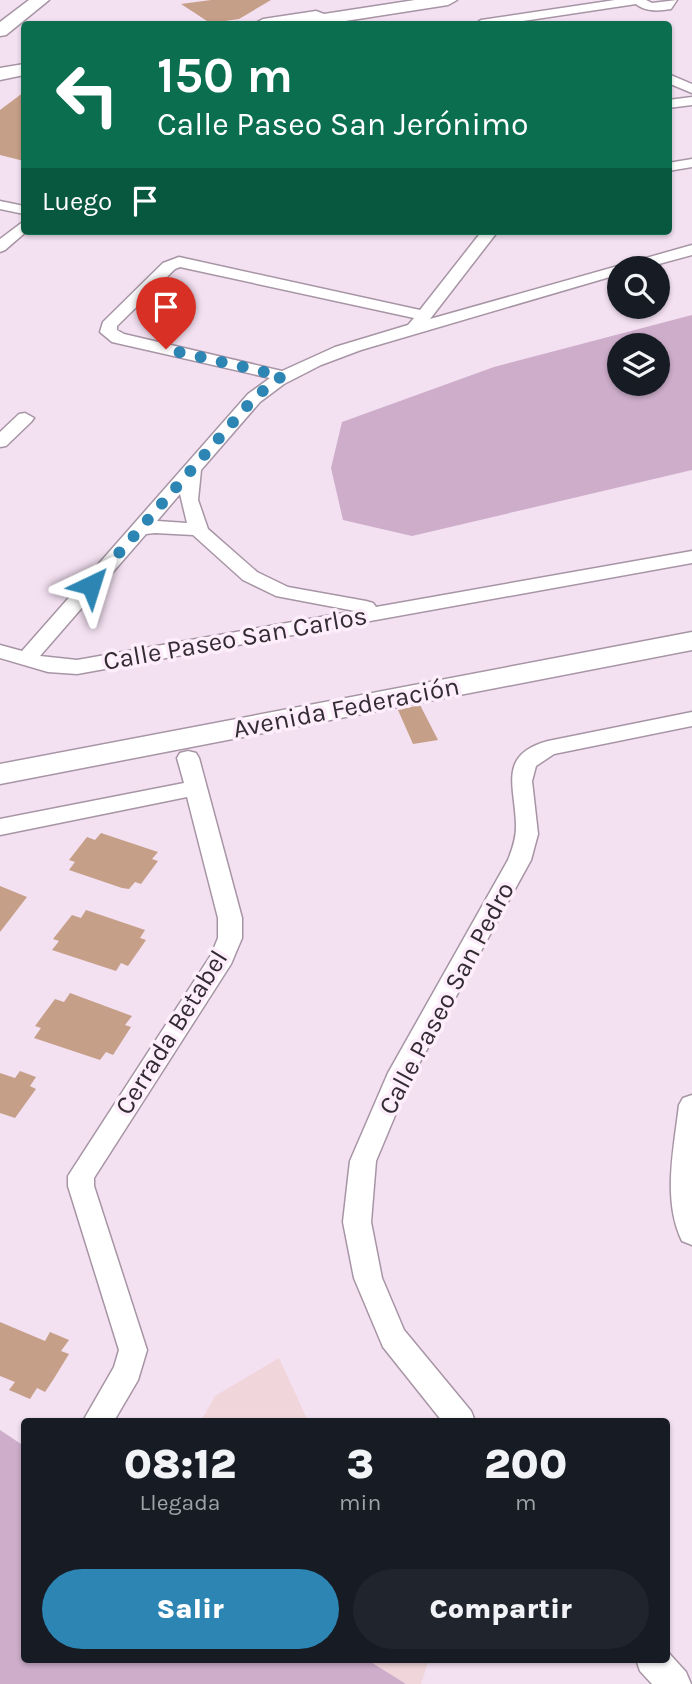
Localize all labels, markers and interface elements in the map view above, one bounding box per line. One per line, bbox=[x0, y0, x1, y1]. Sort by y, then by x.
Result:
text: 150 m bbox=[157, 47, 293, 104]
icon: left bbox=[42, 49, 133, 140]
text: Calle Paseo San Jerónimo bbox=[157, 106, 528, 143]
icon: arrive bbox=[126, 182, 164, 220]
text: Luego bbox=[42, 186, 112, 217]
map controls bbox=[607, 256, 670, 396]
button: search bbox=[607, 256, 670, 319]
pin bbox=[136, 277, 196, 349]
icon: arrive bbox=[147, 288, 185, 326]
button: layers bbox=[607, 333, 670, 396]
position arrow bbox=[54, 548, 128, 622]
street label: Calle Paseo San Carlos bbox=[101, 600, 369, 677]
street label: Avenida Federación bbox=[230, 670, 462, 745]
street label: Calle Paseo San Pedro bbox=[372, 877, 521, 1120]
street label: Cerrada Betabel bbox=[108, 944, 234, 1120]
text: 08:12 bbox=[124, 1439, 236, 1489]
text: 3 bbox=[346, 1439, 374, 1489]
text: 200 bbox=[484, 1439, 567, 1489]
text: Llegada bbox=[140, 1489, 221, 1516]
text: min bbox=[339, 1489, 381, 1516]
text: m bbox=[515, 1489, 536, 1516]
button: Salir bbox=[42, 1569, 339, 1649]
button: Compartir bbox=[353, 1569, 649, 1649]

